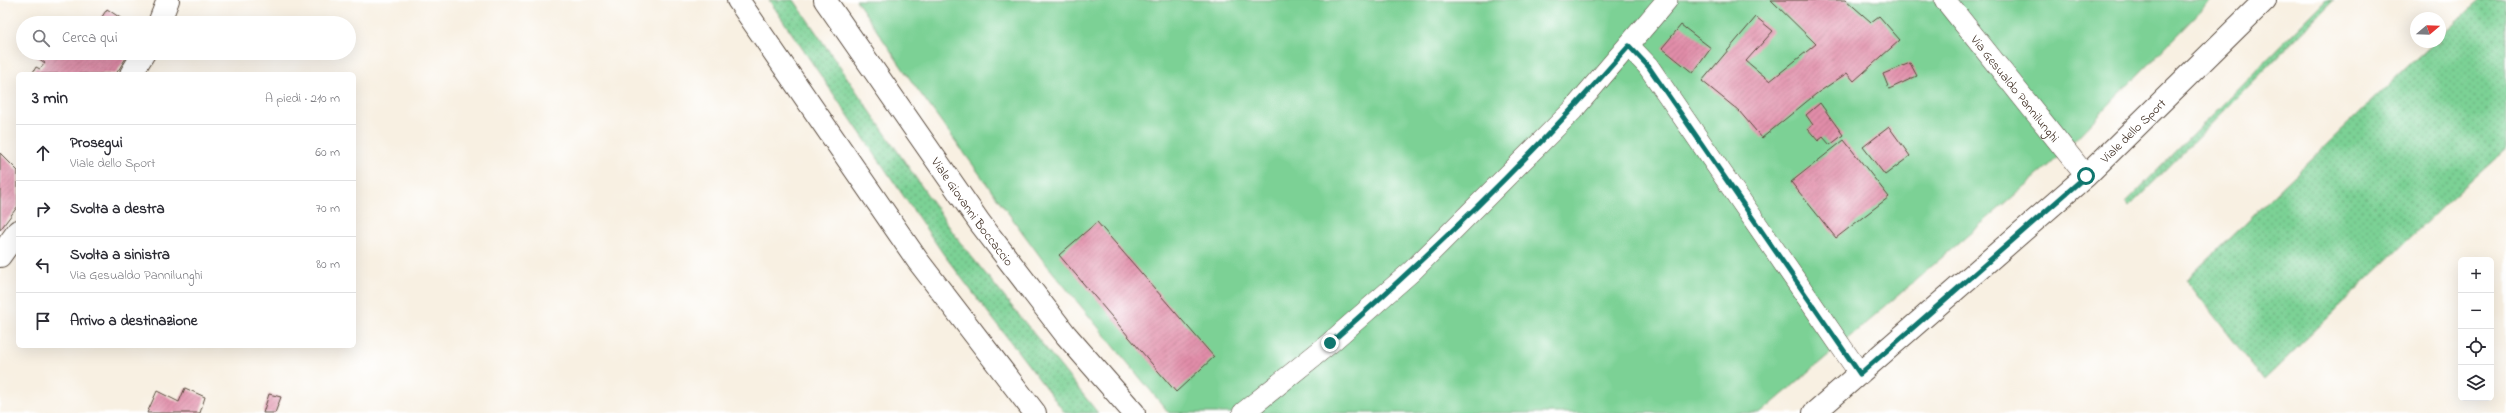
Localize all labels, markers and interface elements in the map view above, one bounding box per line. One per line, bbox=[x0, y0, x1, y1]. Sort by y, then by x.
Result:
north arrow bbox=[2410, 12, 2446, 48]
search box bbox=[16, 16, 356, 60]
icon: search bbox=[30, 27, 52, 49]
text: Cerca qui bbox=[62, 27, 118, 49]
street label: Via Gesualdo Pannilunghi bbox=[1965, 31, 2063, 147]
text: 3 min bbox=[32, 86, 68, 111]
text: A piedi · 210 m bbox=[265, 89, 340, 108]
street label: Viale dello Sport bbox=[2096, 94, 2171, 169]
text: Prosegui bbox=[70, 132, 123, 154]
icon: ahead bbox=[32, 142, 54, 164]
text: 60 m bbox=[315, 143, 340, 162]
street label: Viale Giovanni Boccaccio bbox=[926, 153, 1018, 271]
text: Viale dello Sport bbox=[70, 154, 155, 173]
route start bbox=[2077, 167, 2095, 185]
icon: right bbox=[32, 198, 54, 220]
text: Svolta a destra bbox=[70, 198, 165, 220]
text: 70 m bbox=[316, 199, 340, 218]
text: Svolta a sinistra bbox=[70, 244, 170, 266]
icon: left bbox=[32, 254, 54, 276]
text: 80 m bbox=[316, 255, 340, 274]
map controls bbox=[2458, 257, 2494, 401]
button: + bbox=[2458, 257, 2494, 293]
text: Via Gesualdo Pannilunghi bbox=[70, 266, 203, 285]
button: − bbox=[2458, 293, 2494, 329]
icon: arrive bbox=[32, 310, 54, 332]
text: Arrivo a destinazione bbox=[70, 310, 197, 332]
button: locate bbox=[2458, 329, 2494, 365]
route end bbox=[1321, 334, 1339, 352]
button: layers bbox=[2458, 365, 2494, 401]

